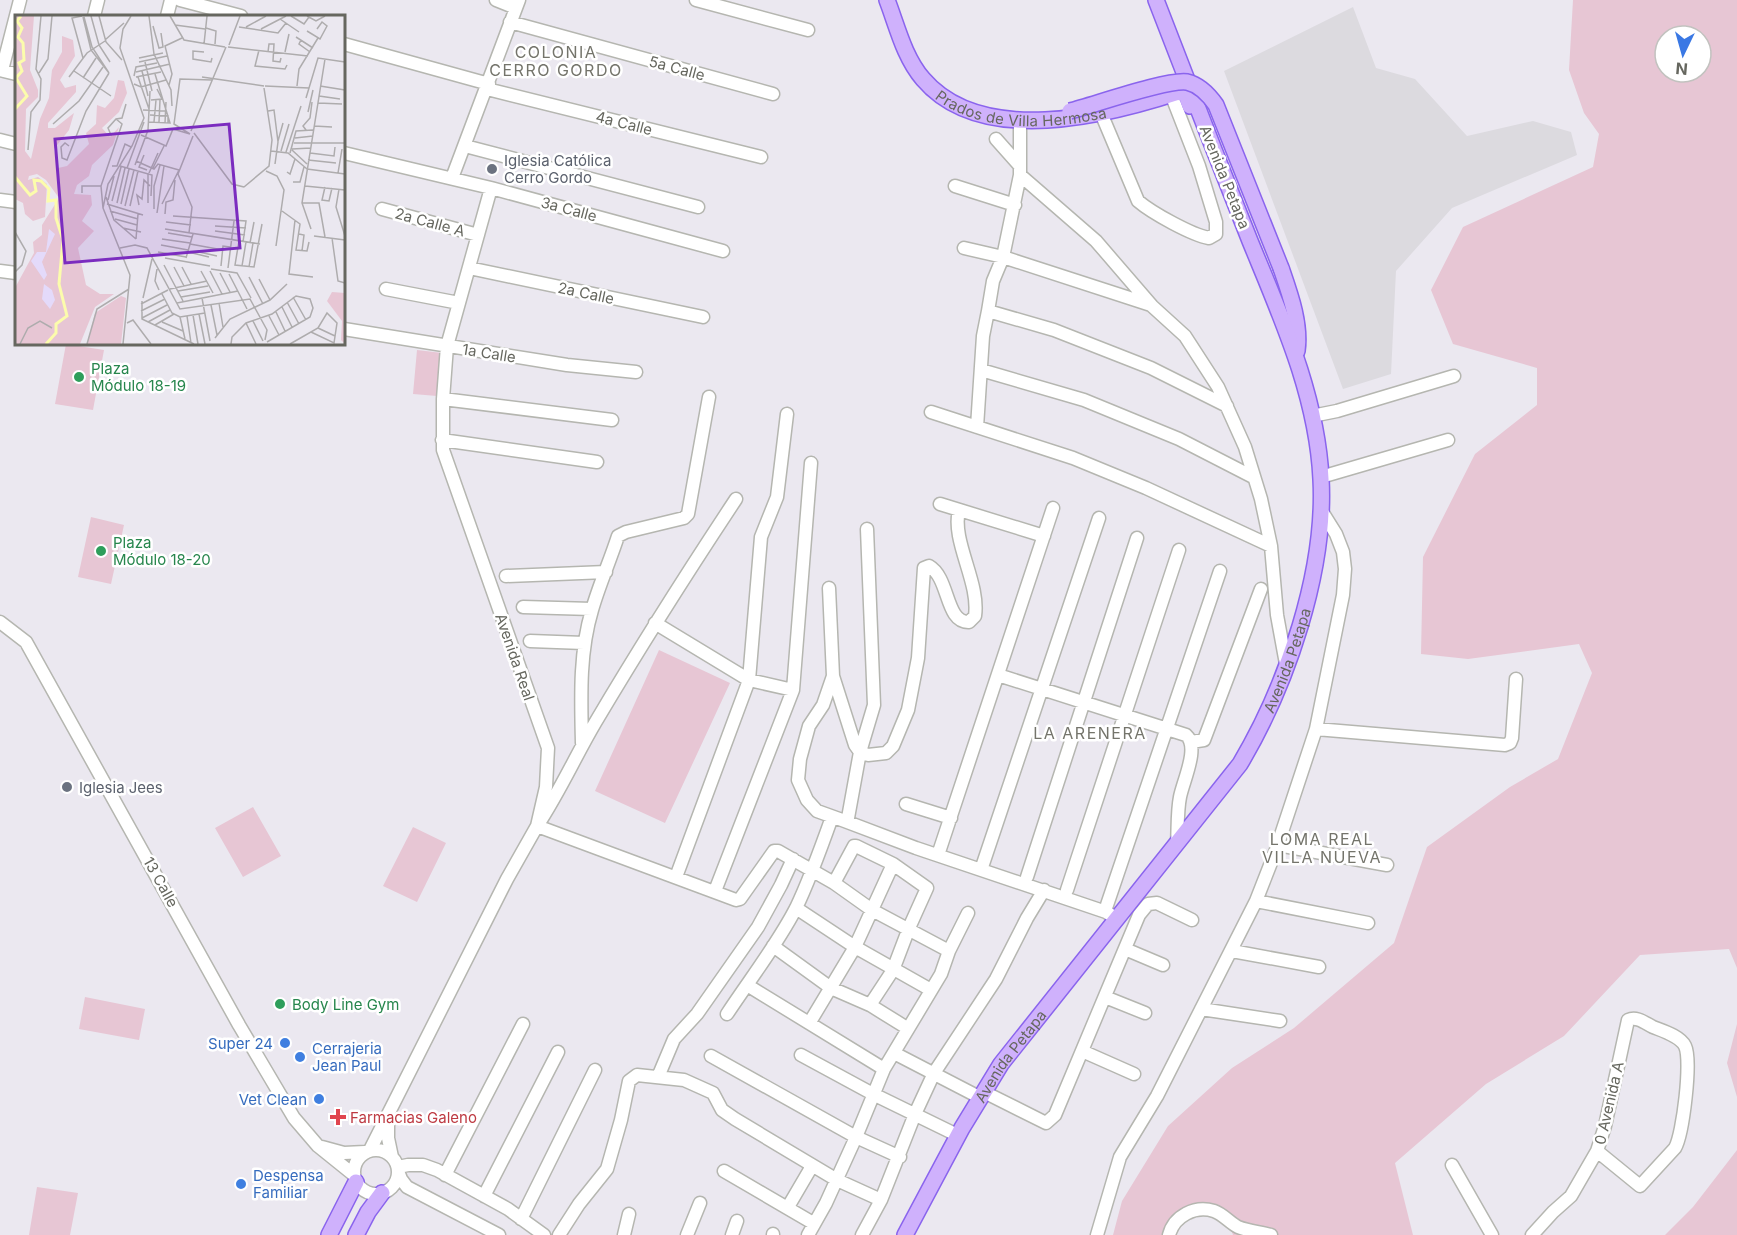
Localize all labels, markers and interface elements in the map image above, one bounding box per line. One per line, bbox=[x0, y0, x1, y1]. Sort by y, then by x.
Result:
inset map bbox=[15, 15, 345, 345]
north arrow bbox=[1653, 24, 1713, 84]
district label: COLONIA CERRO GORDO bbox=[489, 42, 623, 80]
street label: 5a Calle bbox=[647, 51, 707, 85]
text: N bbox=[1675, 58, 1689, 79]
street label: Prados de Villa Hermosa bbox=[932, 86, 1108, 130]
street label: 4a Calle bbox=[594, 107, 654, 139]
street label: Avenida Petapa bbox=[1196, 122, 1254, 232]
place label: Iglesia Católica Cerro Gordo bbox=[504, 151, 611, 187]
marker: Iglesia Católica Cerro Gordo bbox=[485, 162, 499, 176]
street label: 3a Calle bbox=[539, 192, 599, 226]
street label: 2a Calle A bbox=[393, 204, 467, 240]
street label: 2a Calle bbox=[556, 278, 616, 308]
street label: 1a Calle bbox=[461, 339, 517, 367]
place label: Plaza Módulo 18-19 bbox=[91, 359, 186, 395]
marker: Plaza Módulo 18-19 bbox=[72, 370, 86, 384]
place label: Plaza Módulo 18-20 bbox=[113, 533, 211, 569]
marker: Plaza Módulo 18-20 bbox=[94, 544, 108, 558]
street label: Avenida Petapa bbox=[1259, 606, 1314, 716]
street label: Avenida Real bbox=[491, 611, 539, 703]
district label: LA ARENERA bbox=[1033, 723, 1147, 743]
place label: Iglesia Jees bbox=[79, 778, 163, 797]
marker: Iglesia Jees bbox=[60, 780, 74, 794]
district label: LOMA REAL VILLA NUEVA bbox=[1262, 829, 1382, 867]
street label: 13 Calle bbox=[139, 853, 183, 911]
place label: Body Line Gym bbox=[292, 995, 399, 1014]
marker: Body Line Gym bbox=[273, 997, 287, 1011]
street label: Avenida Petapa bbox=[970, 1006, 1050, 1106]
place label: Super 24 bbox=[208, 1034, 273, 1053]
marker: Super 24 bbox=[278, 1036, 292, 1050]
place label: Cerrajeria Jean Paul bbox=[312, 1039, 382, 1075]
marker: Cerrajeria Jean Paul bbox=[293, 1050, 307, 1064]
street label: 0 Avenida A bbox=[1590, 1060, 1628, 1146]
place label: Vet Clean bbox=[239, 1090, 307, 1109]
marker: Vet Clean bbox=[312, 1092, 326, 1106]
place label: Farmacias Galeno bbox=[350, 1108, 477, 1127]
marker: Farmacias Galeno bbox=[331, 1110, 345, 1124]
place label: Despensa Familiar bbox=[253, 1166, 324, 1202]
marker: Despensa Familiar bbox=[234, 1177, 248, 1191]

